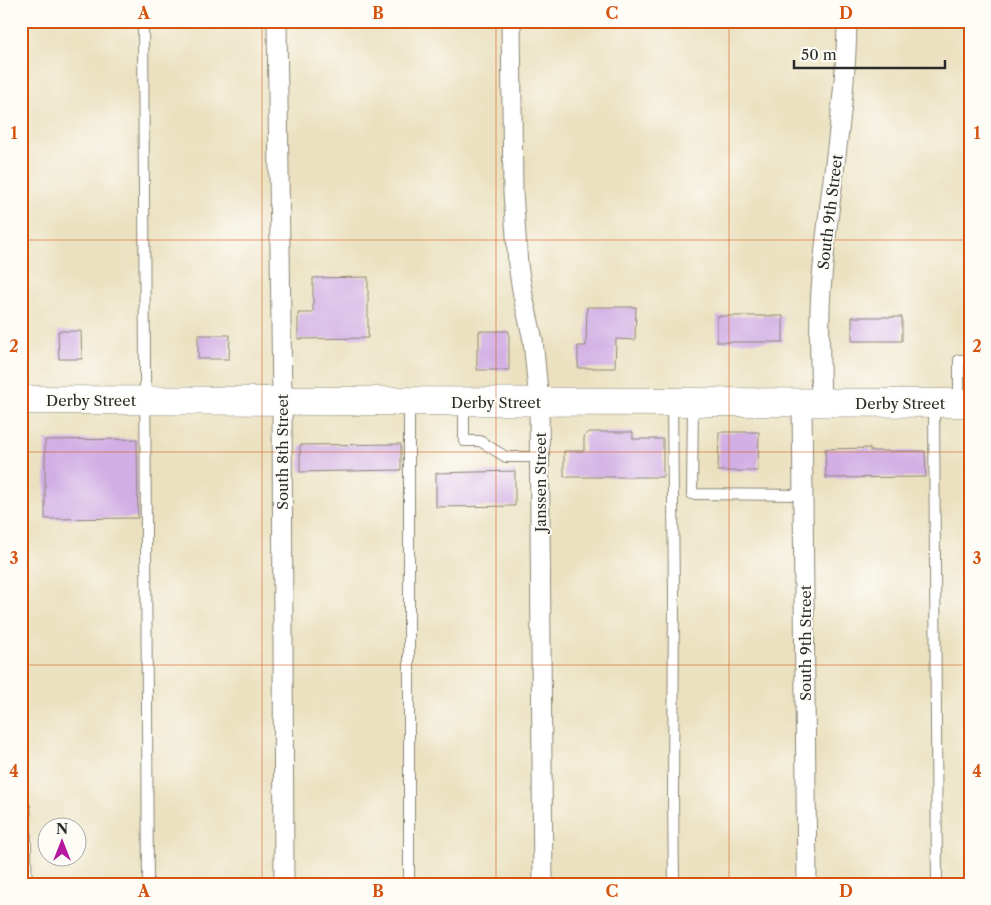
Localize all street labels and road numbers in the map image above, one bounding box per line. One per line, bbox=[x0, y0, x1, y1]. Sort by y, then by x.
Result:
street label: South 9th Street bbox=[813, 153, 847, 271]
street label: Derby Street bbox=[46, 391, 137, 410]
street label: South 8th Street bbox=[273, 393, 292, 510]
street label: Derby Street bbox=[451, 393, 542, 412]
street label: Derby Street bbox=[855, 394, 946, 413]
street label: Janssen Street bbox=[531, 431, 550, 534]
street label: South 9th Street bbox=[796, 584, 815, 701]

